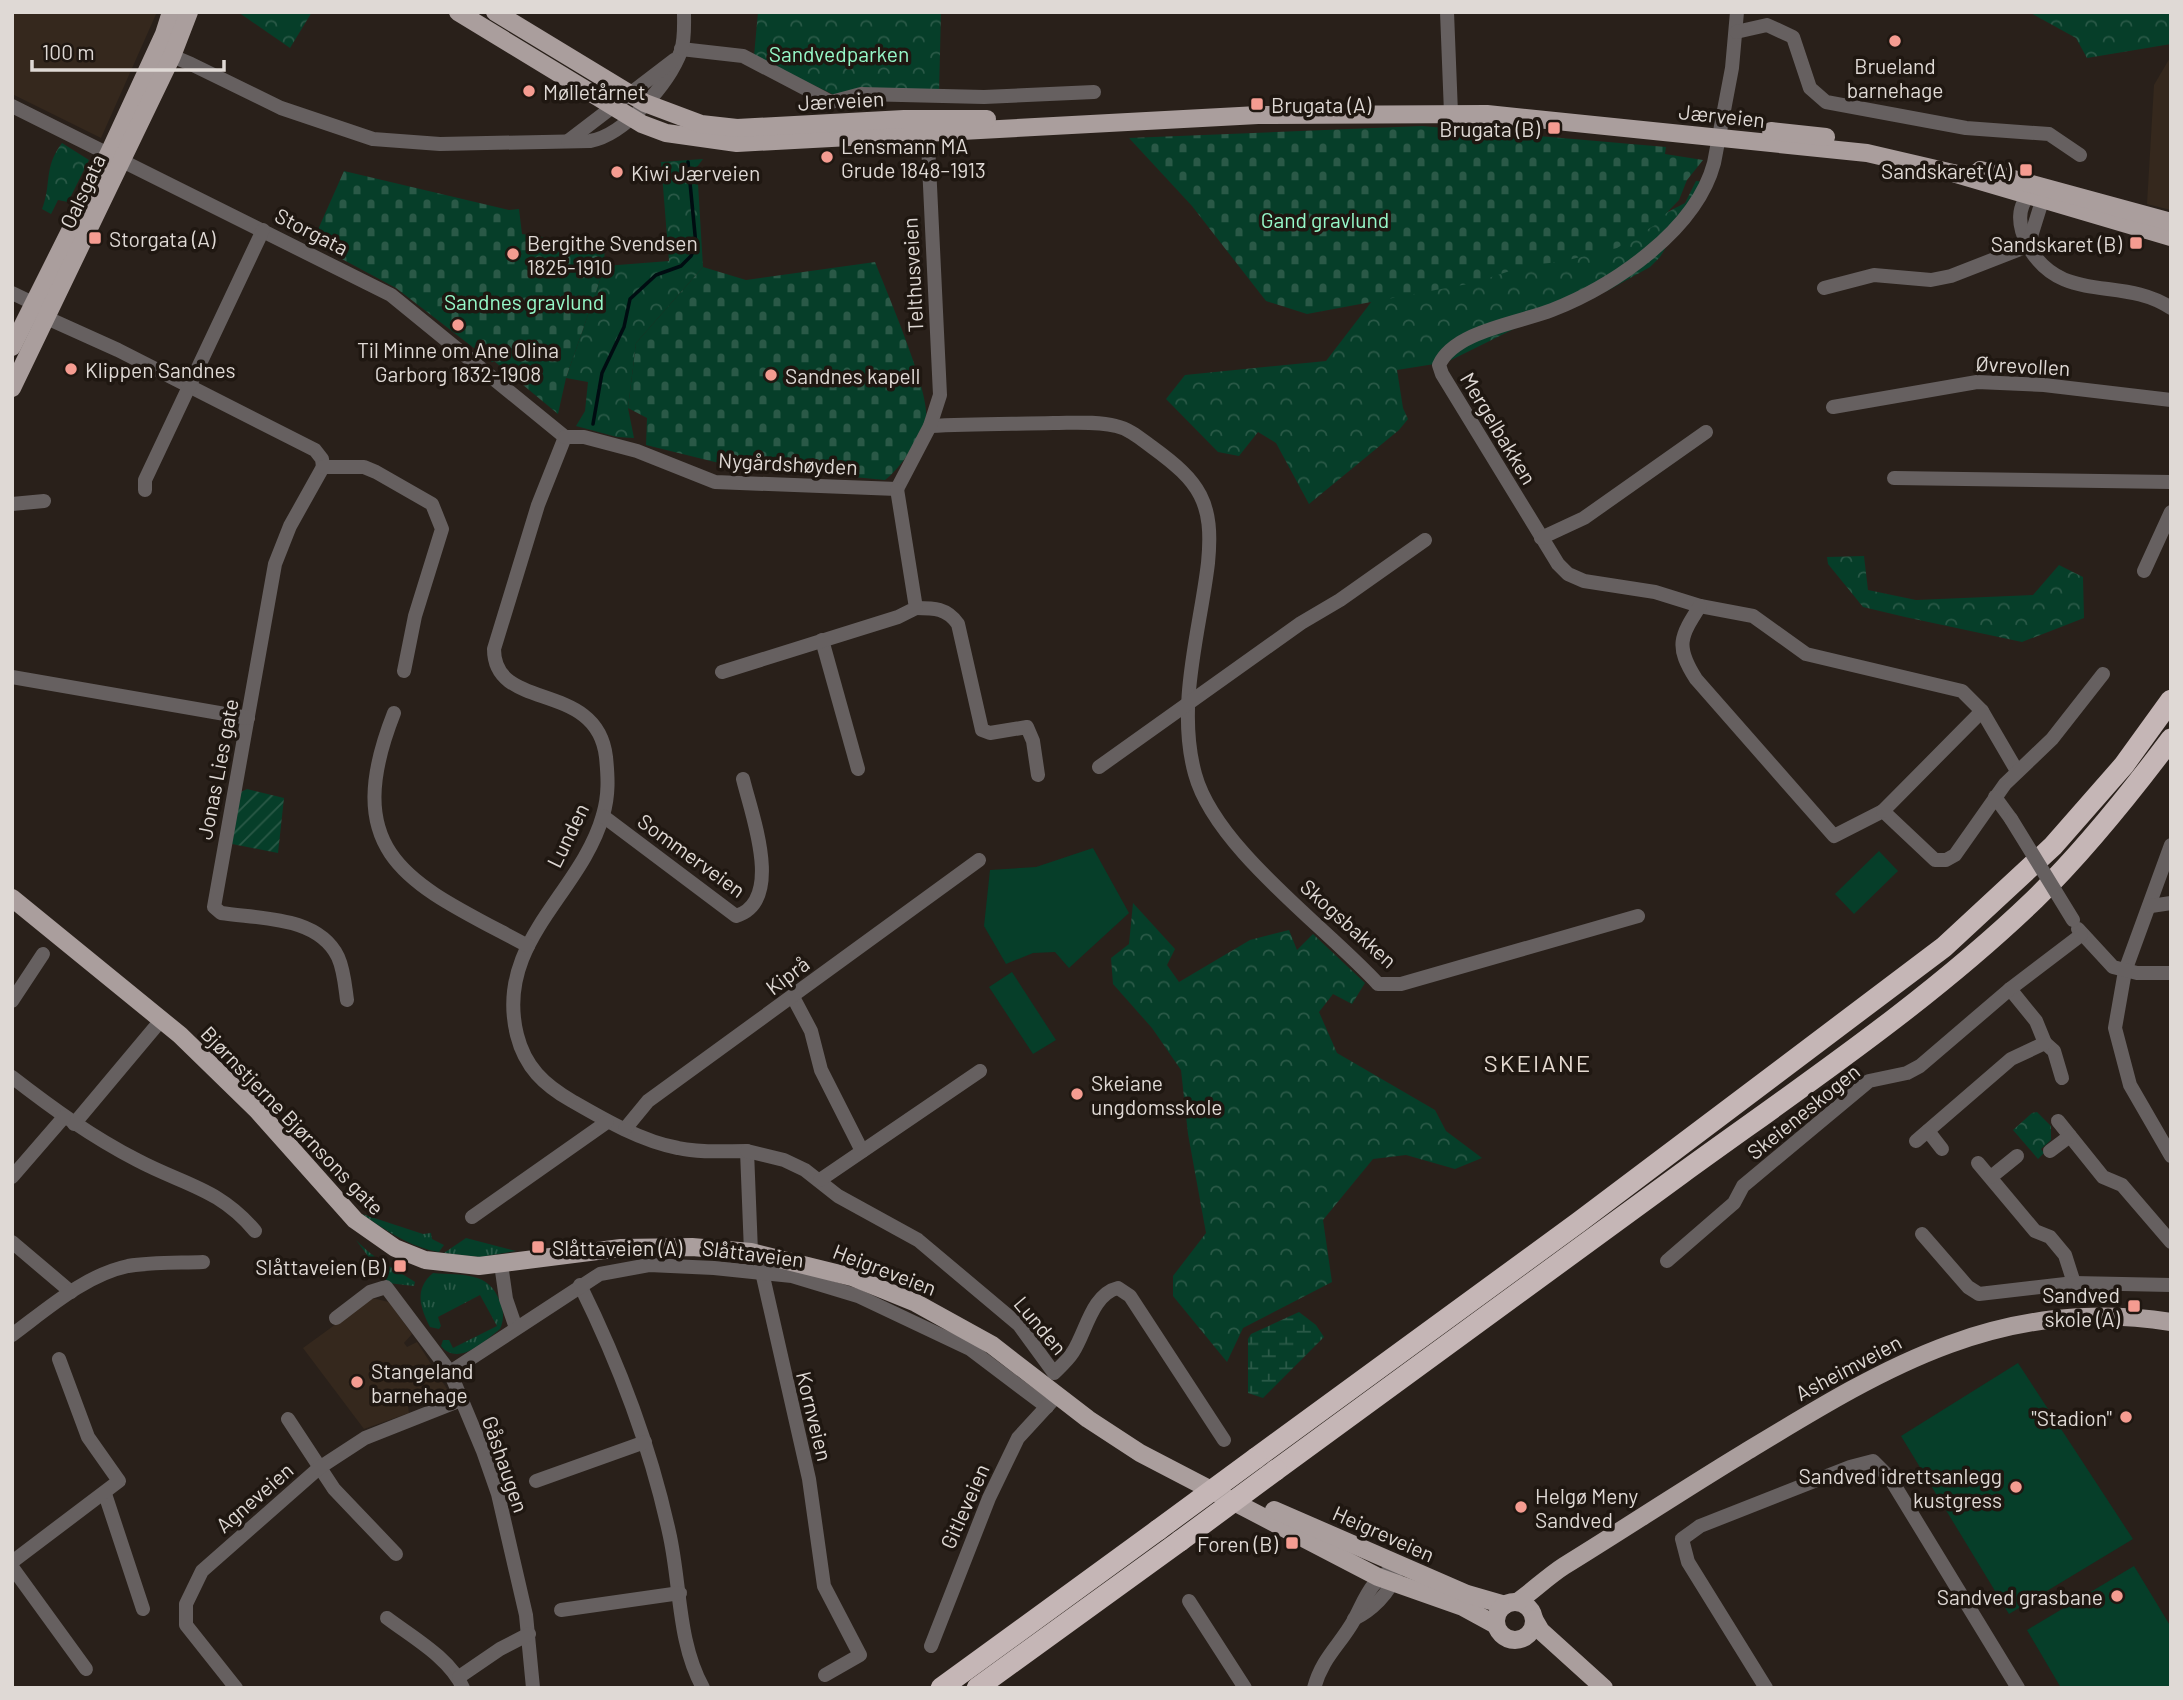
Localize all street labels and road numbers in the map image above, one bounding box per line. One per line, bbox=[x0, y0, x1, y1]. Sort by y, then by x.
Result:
street label: Jærveien bbox=[797, 85, 885, 115]
street label: Jærveien bbox=[1678, 98, 1766, 132]
street label: Oalsgata bbox=[54, 150, 110, 232]
street label: Storgata bbox=[271, 202, 353, 260]
street label: Telthusveien bbox=[897, 217, 927, 333]
street label: Øvrevollen bbox=[1975, 350, 2071, 380]
street label: Mergelbakken bbox=[1456, 367, 1542, 489]
street label: Nygårdshøyden bbox=[718, 447, 858, 479]
street label: Jonas Lies gate bbox=[191, 696, 243, 842]
street label: Lunden bbox=[541, 799, 593, 871]
street label: Sommerveien bbox=[634, 808, 750, 902]
street label: Skogsbakken bbox=[1296, 873, 1402, 973]
street label: Kiprå bbox=[760, 951, 814, 999]
street label: Bjørnstjerne Bjørnsons gate bbox=[196, 1020, 390, 1220]
street label: Skeieneskogen bbox=[1742, 1058, 1864, 1164]
street label: Slåttaveien bbox=[701, 1234, 805, 1272]
street label: Heigreveien bbox=[830, 1238, 940, 1300]
street label: Lunden bbox=[1009, 1291, 1073, 1359]
street label: Asheimveien bbox=[1791, 1329, 1905, 1405]
street label: Kornveien bbox=[792, 1369, 838, 1463]
street label: Gåshaugen bbox=[478, 1412, 534, 1516]
street label: Agneveien bbox=[210, 1457, 298, 1537]
street label: Gitleveien bbox=[934, 1460, 994, 1552]
street label: Heigreveien bbox=[1329, 1499, 1439, 1567]

